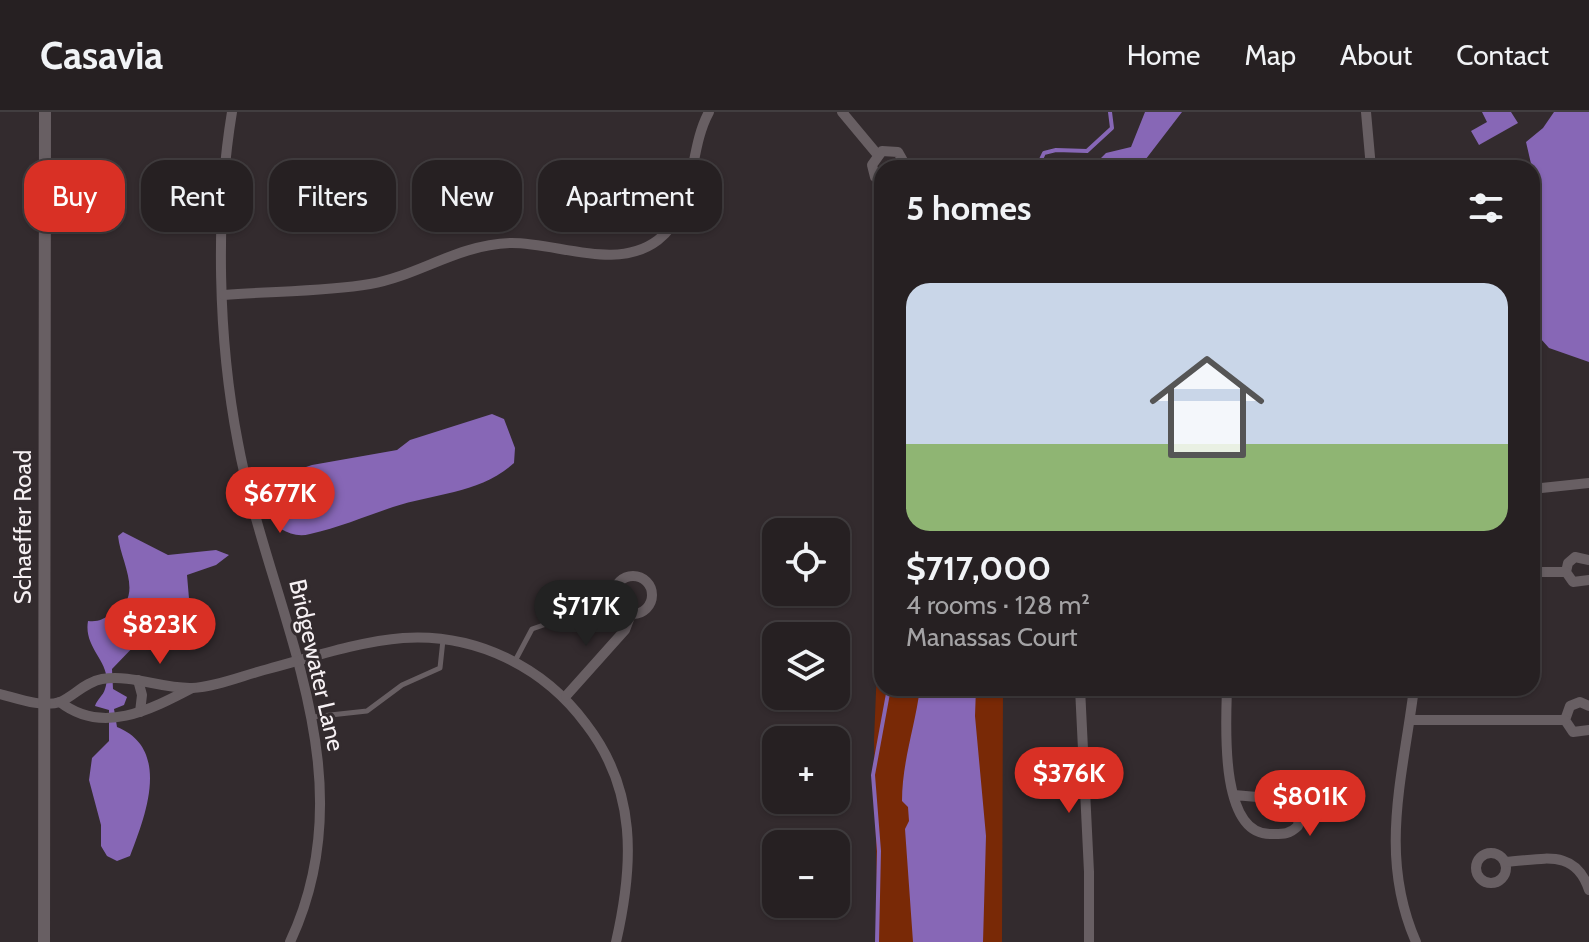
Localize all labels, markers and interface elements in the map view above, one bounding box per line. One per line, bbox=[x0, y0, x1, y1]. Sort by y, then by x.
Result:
text: Casavia bbox=[40, 32, 163, 79]
text: Home bbox=[1127, 38, 1200, 72]
text: Map bbox=[1244, 38, 1296, 72]
text: About bbox=[1340, 38, 1412, 72]
text: Contact bbox=[1456, 38, 1549, 72]
chip: Buy bbox=[24, 160, 125, 232]
chip: Rent bbox=[141, 160, 253, 232]
chip: Filters bbox=[269, 160, 396, 232]
chip: New bbox=[412, 160, 522, 232]
chip: Apartment bbox=[538, 160, 722, 232]
icon: filters bbox=[1464, 186, 1508, 230]
text: 5 homes bbox=[906, 187, 1031, 229]
icon: home bbox=[1135, 335, 1279, 479]
street label: Schaeffer Road bbox=[8, 450, 37, 604]
pin: $677K bbox=[224, 467, 336, 535]
text: $677K bbox=[244, 477, 316, 509]
map controls bbox=[762, 518, 850, 918]
button: locate bbox=[762, 518, 850, 606]
text: $717,000 bbox=[906, 547, 1051, 589]
street label: Bridgewater Lane bbox=[283, 576, 351, 754]
pin: $717K bbox=[530, 580, 642, 648]
text: 4 rooms · 128 m² bbox=[906, 589, 1090, 621]
text: $717K bbox=[552, 590, 620, 622]
pin: $823K bbox=[104, 598, 216, 666]
text: $823K bbox=[123, 608, 197, 640]
text: Manassas Court bbox=[906, 621, 1078, 653]
button: layers bbox=[762, 622, 850, 710]
button: + bbox=[762, 726, 850, 814]
pin: $376K bbox=[1013, 747, 1125, 815]
text: $376K bbox=[1033, 757, 1105, 789]
pin: $801K bbox=[1254, 770, 1366, 838]
text: $801K bbox=[1272, 780, 1348, 812]
button: − bbox=[762, 830, 850, 918]

